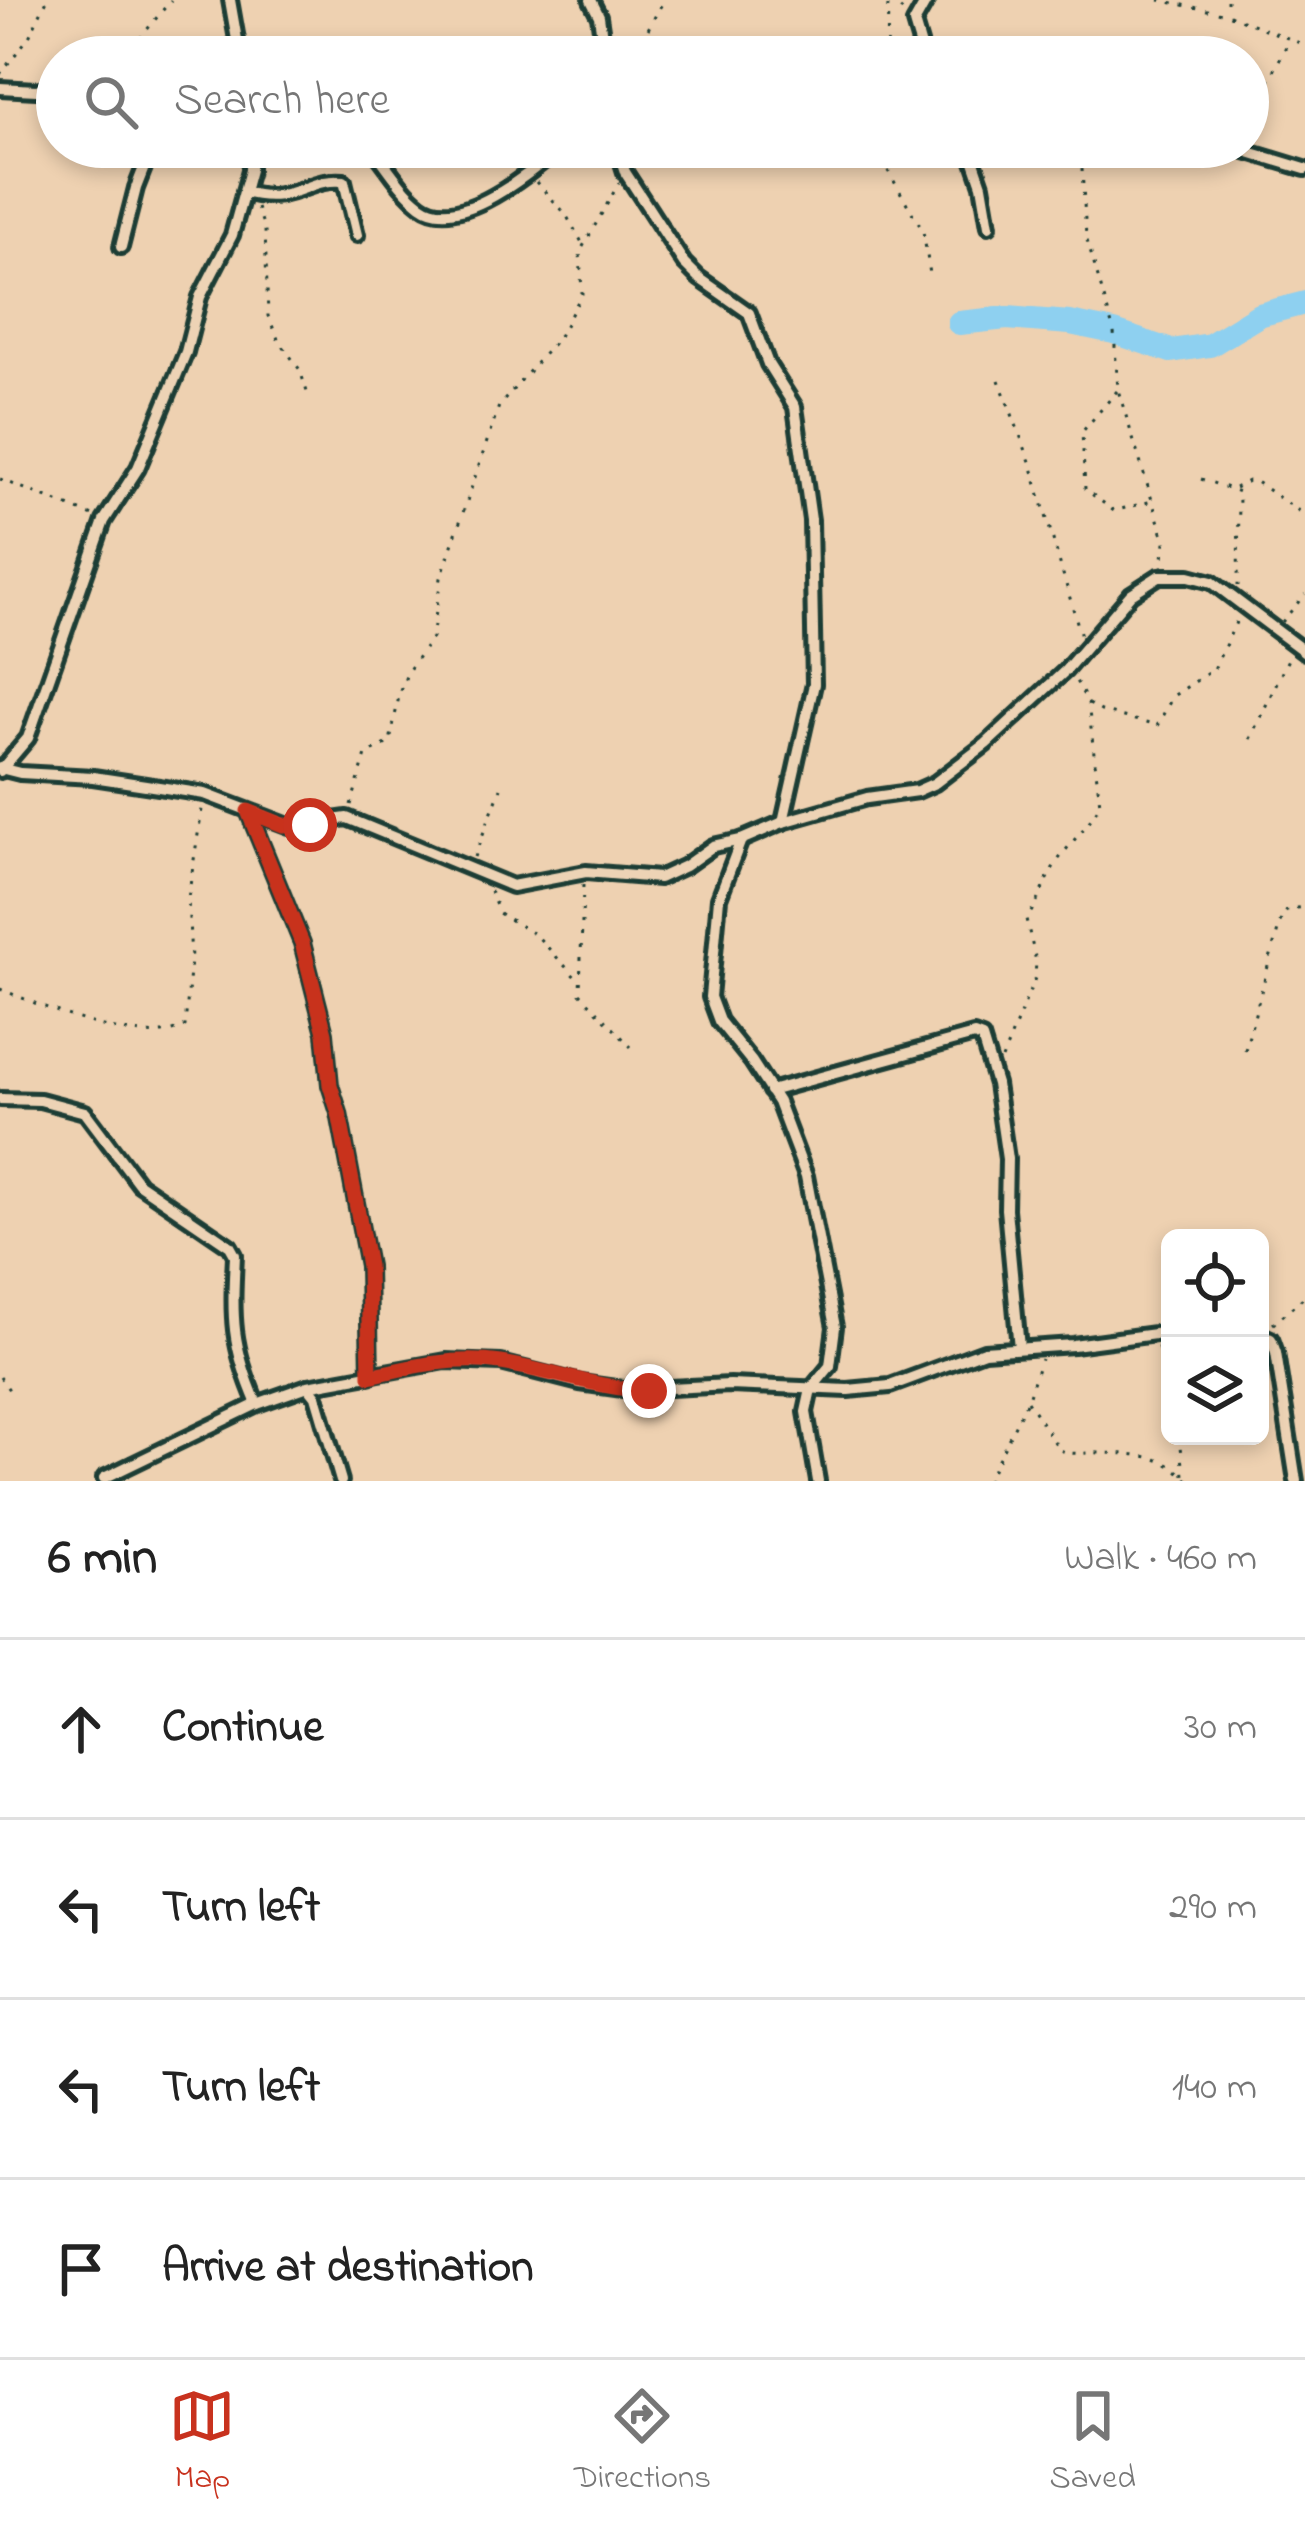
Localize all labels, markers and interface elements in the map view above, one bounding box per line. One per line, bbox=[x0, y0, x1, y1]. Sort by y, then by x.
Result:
search box bbox=[36, 36, 1269, 168]
icon: search bbox=[78, 69, 144, 135]
text: Search here bbox=[174, 69, 390, 135]
route start bbox=[283, 798, 337, 852]
map controls bbox=[1161, 1229, 1269, 1445]
button: locate bbox=[1161, 1229, 1269, 1337]
button: layers bbox=[1161, 1337, 1269, 1445]
route end bbox=[622, 1364, 676, 1418]
text: 6 min bbox=[48, 1522, 157, 1597]
text: Walk · 460 m bbox=[1064, 1531, 1257, 1588]
icon: ahead bbox=[48, 1696, 114, 1762]
text: Continue bbox=[162, 1696, 323, 1762]
text: 30 m bbox=[1184, 1700, 1257, 1757]
icon: left bbox=[48, 1876, 114, 1942]
text: Turn left bbox=[162, 1876, 320, 1942]
text: 290 m bbox=[1169, 1880, 1257, 1937]
icon: left bbox=[48, 2056, 114, 2122]
text: Turn left bbox=[162, 2056, 320, 2122]
text: 140 m bbox=[1172, 2060, 1257, 2117]
icon: arrive bbox=[48, 2236, 114, 2302]
text: Arrive at destination bbox=[162, 2236, 533, 2302]
tab: Map bbox=[169, 2383, 235, 2503]
tab: Directions bbox=[574, 2383, 711, 2503]
tab: Saved bbox=[1050, 2383, 1136, 2503]

